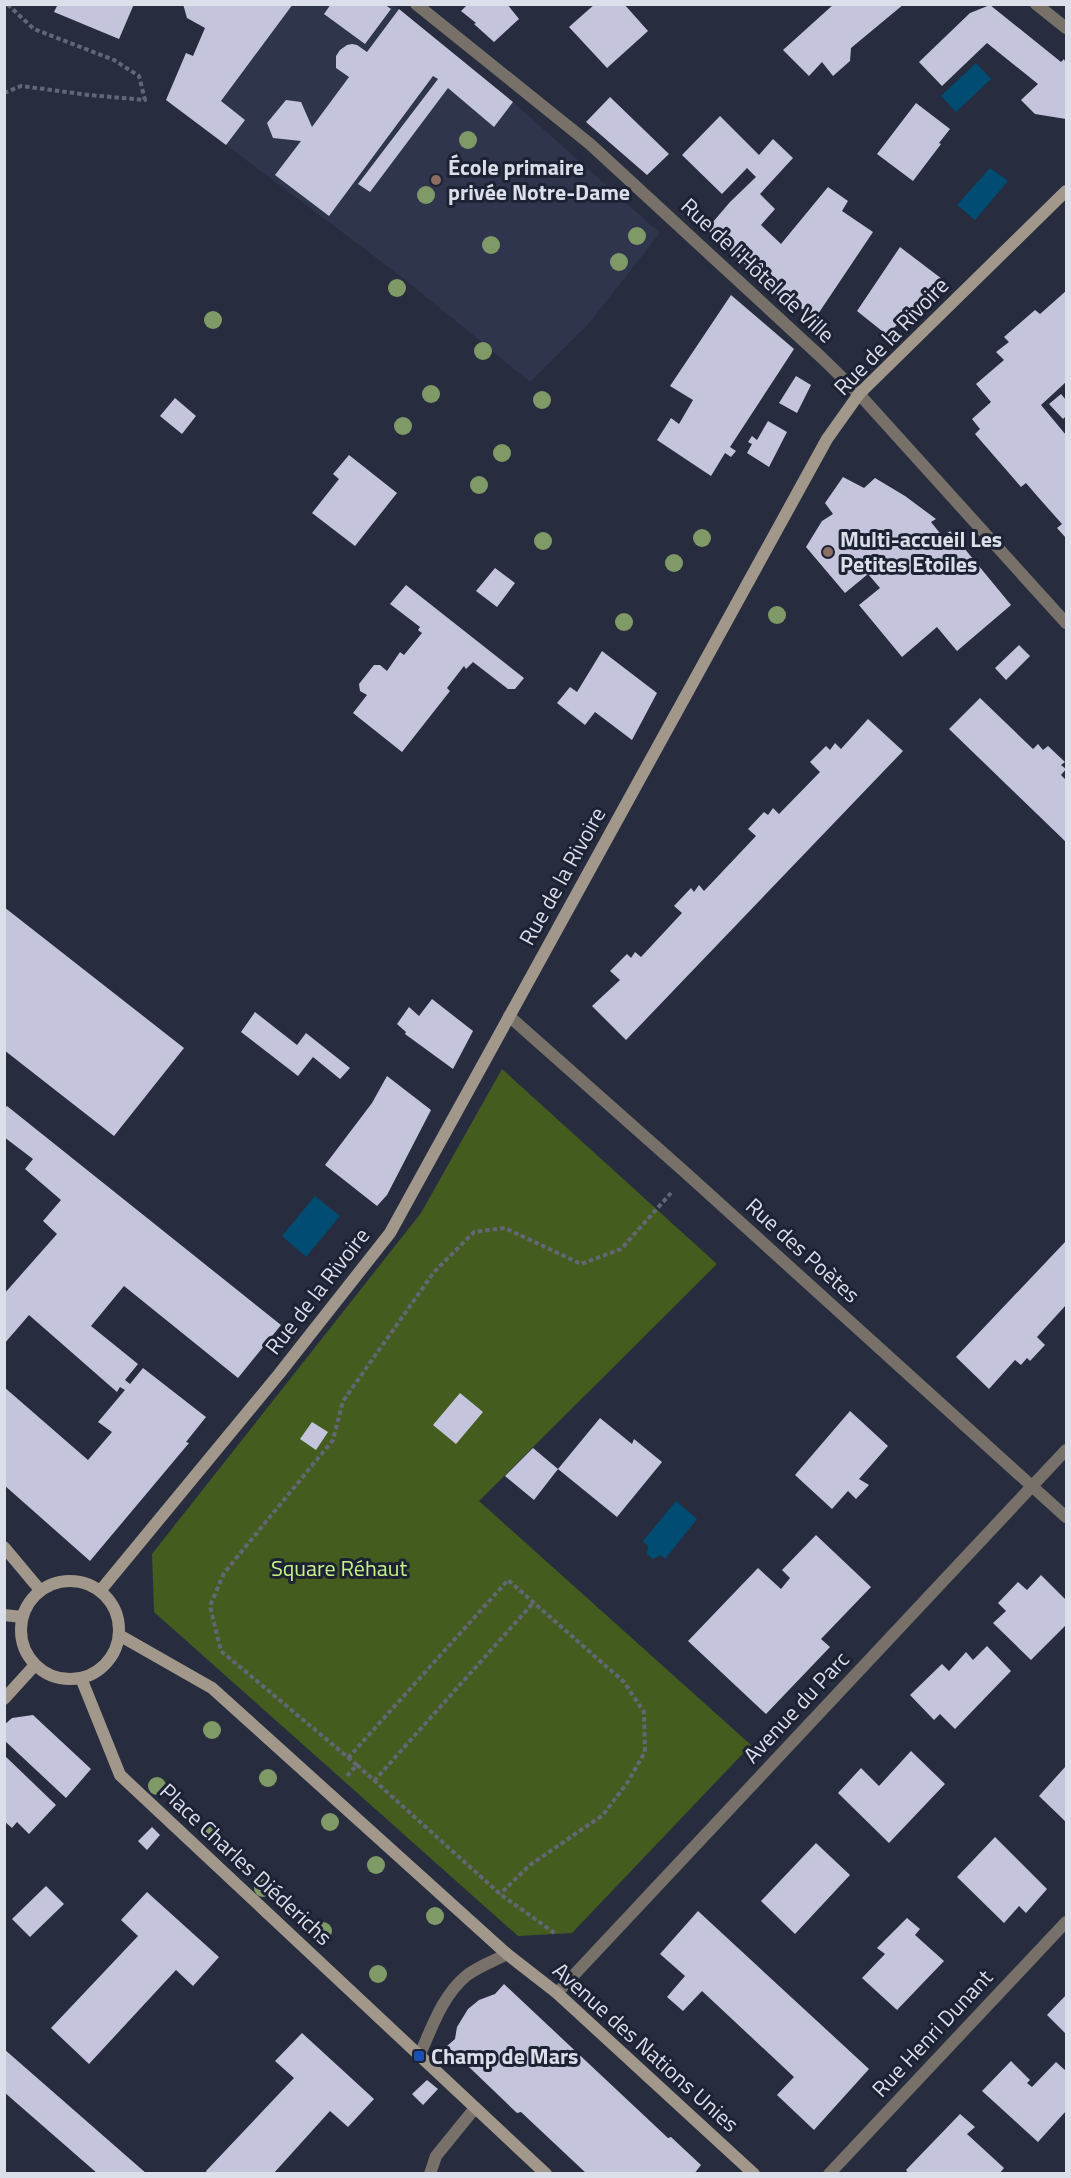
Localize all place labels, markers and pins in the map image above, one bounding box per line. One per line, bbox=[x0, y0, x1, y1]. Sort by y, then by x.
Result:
place label: École primaire privée Notre-Dame bbox=[448, 150, 630, 209]
marker: École primaire privée Notre-Dame bbox=[429, 173, 443, 187]
place label: Multi-accueil Les Petites Etoiles bbox=[840, 522, 1002, 581]
marker: Multi-accueil Les Petites Etoiles bbox=[821, 545, 835, 559]
place label: Champ de Mars bbox=[431, 2039, 578, 2073]
marker: Champ de Mars bbox=[412, 2049, 426, 2063]

